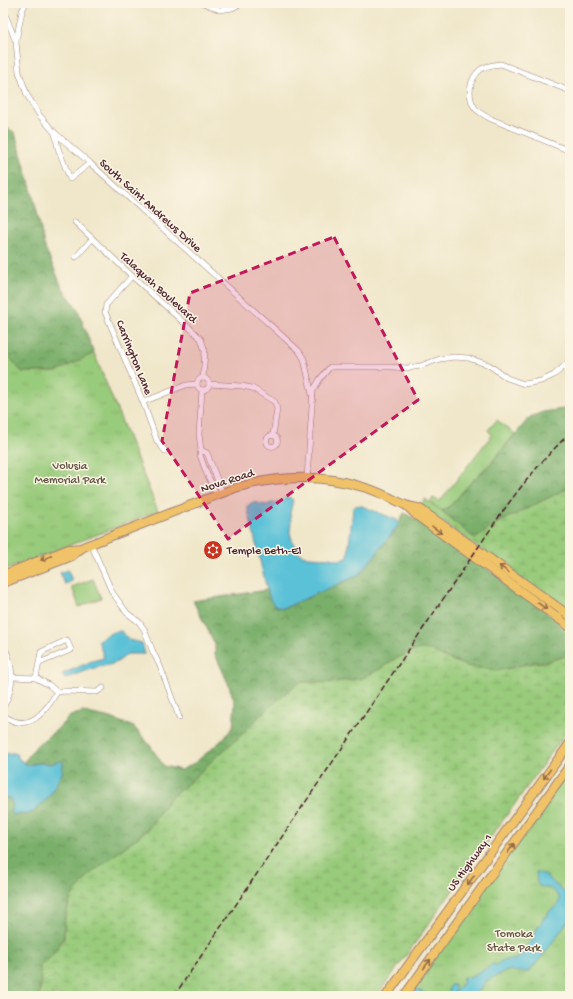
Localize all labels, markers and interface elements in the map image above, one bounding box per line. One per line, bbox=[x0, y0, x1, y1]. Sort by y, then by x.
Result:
street label: South Saint Andrews Drive bbox=[96, 157, 204, 257]
street label: Talaquah Boulevard bbox=[115, 249, 200, 328]
street label: Carrington Lane bbox=[112, 318, 155, 398]
park label: Volusia Memorial Park bbox=[34, 460, 107, 488]
street label: Nova Road bbox=[199, 466, 257, 497]
one-way arrow bbox=[431, 525, 442, 534]
synagogue icon: Temple Beth-El bbox=[202, 539, 224, 561]
place label: Temple Beth-El bbox=[226, 545, 302, 559]
one-way arrow bbox=[40, 555, 52, 563]
one-way arrow bbox=[499, 565, 510, 573]
one-way arrow bbox=[536, 602, 547, 610]
one-way arrow bbox=[543, 769, 551, 780]
street label: US Highway 1 bbox=[445, 832, 496, 895]
one-way arrow bbox=[507, 842, 515, 853]
one-way arrow bbox=[467, 874, 475, 885]
park label: Tomoka State Park bbox=[487, 928, 543, 956]
one-way arrow bbox=[423, 959, 431, 970]

